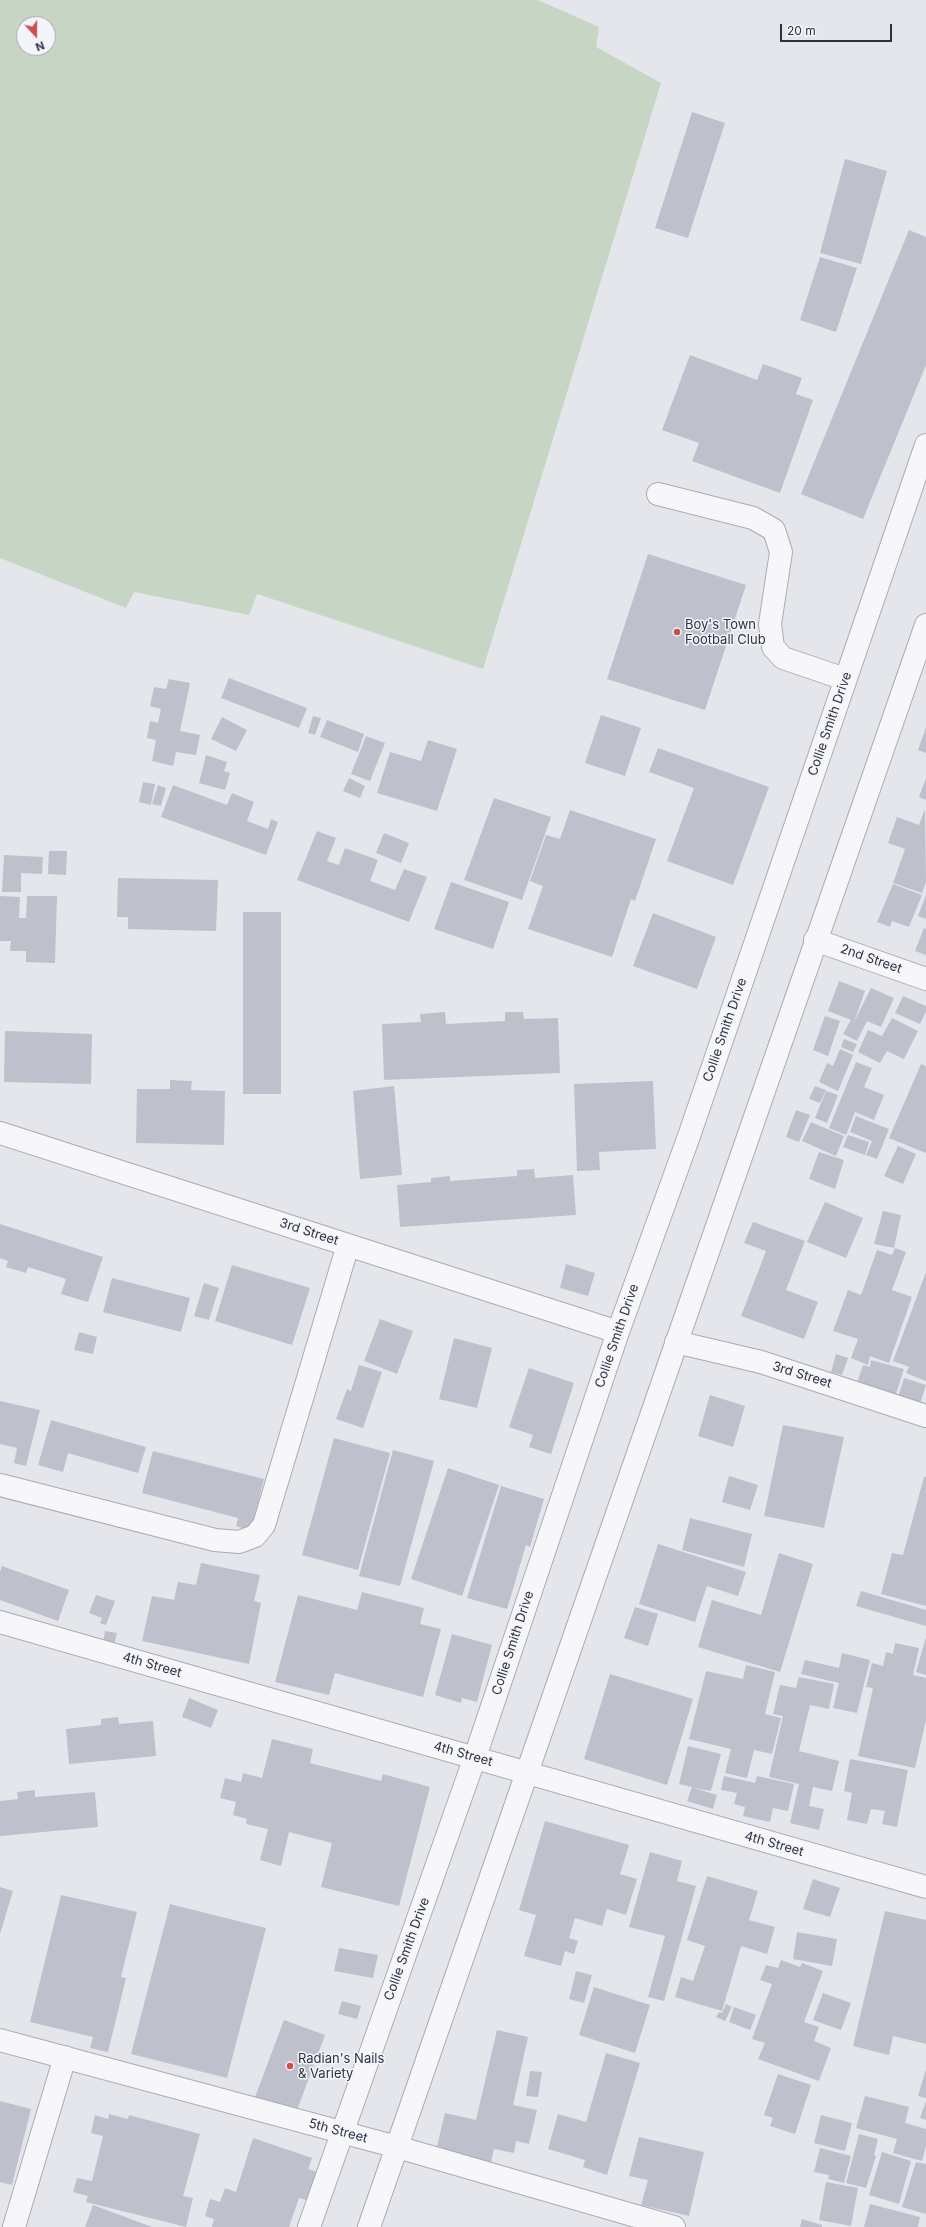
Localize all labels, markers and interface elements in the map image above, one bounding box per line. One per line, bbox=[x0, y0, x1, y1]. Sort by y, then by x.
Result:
north arrow bbox=[16, 16, 56, 56]
scale bar bbox=[782, 16, 894, 42]
text: 20 m bbox=[787, 23, 816, 38]
text: N bbox=[34, 38, 46, 54]
place label: Boy's Town Football Club bbox=[685, 617, 766, 648]
marker: Boy's Town Football Club bbox=[672, 627, 682, 637]
street label: Collie Smith Drive bbox=[805, 670, 855, 778]
street label: 2nd Street bbox=[838, 941, 904, 977]
street label: Collie Smith Drive bbox=[700, 976, 750, 1084]
street label: 3rd Street bbox=[278, 1215, 340, 1249]
street label: Collie Smith Drive bbox=[592, 1282, 642, 1390]
street label: 3rd Street bbox=[771, 1359, 833, 1391]
street label: Collie Smith Drive bbox=[489, 1589, 537, 1697]
street label: 4th Street bbox=[121, 1649, 183, 1681]
street label: 4th Street bbox=[432, 1738, 494, 1770]
street label: 4th Street bbox=[743, 1828, 805, 1860]
street label: Collie Smith Drive bbox=[381, 1895, 433, 2003]
place label: Radian's Nails & Variety bbox=[298, 2051, 384, 2082]
marker: Radian's Nails & Variety bbox=[285, 2061, 295, 2071]
street label: 5th Street bbox=[307, 2116, 369, 2146]

